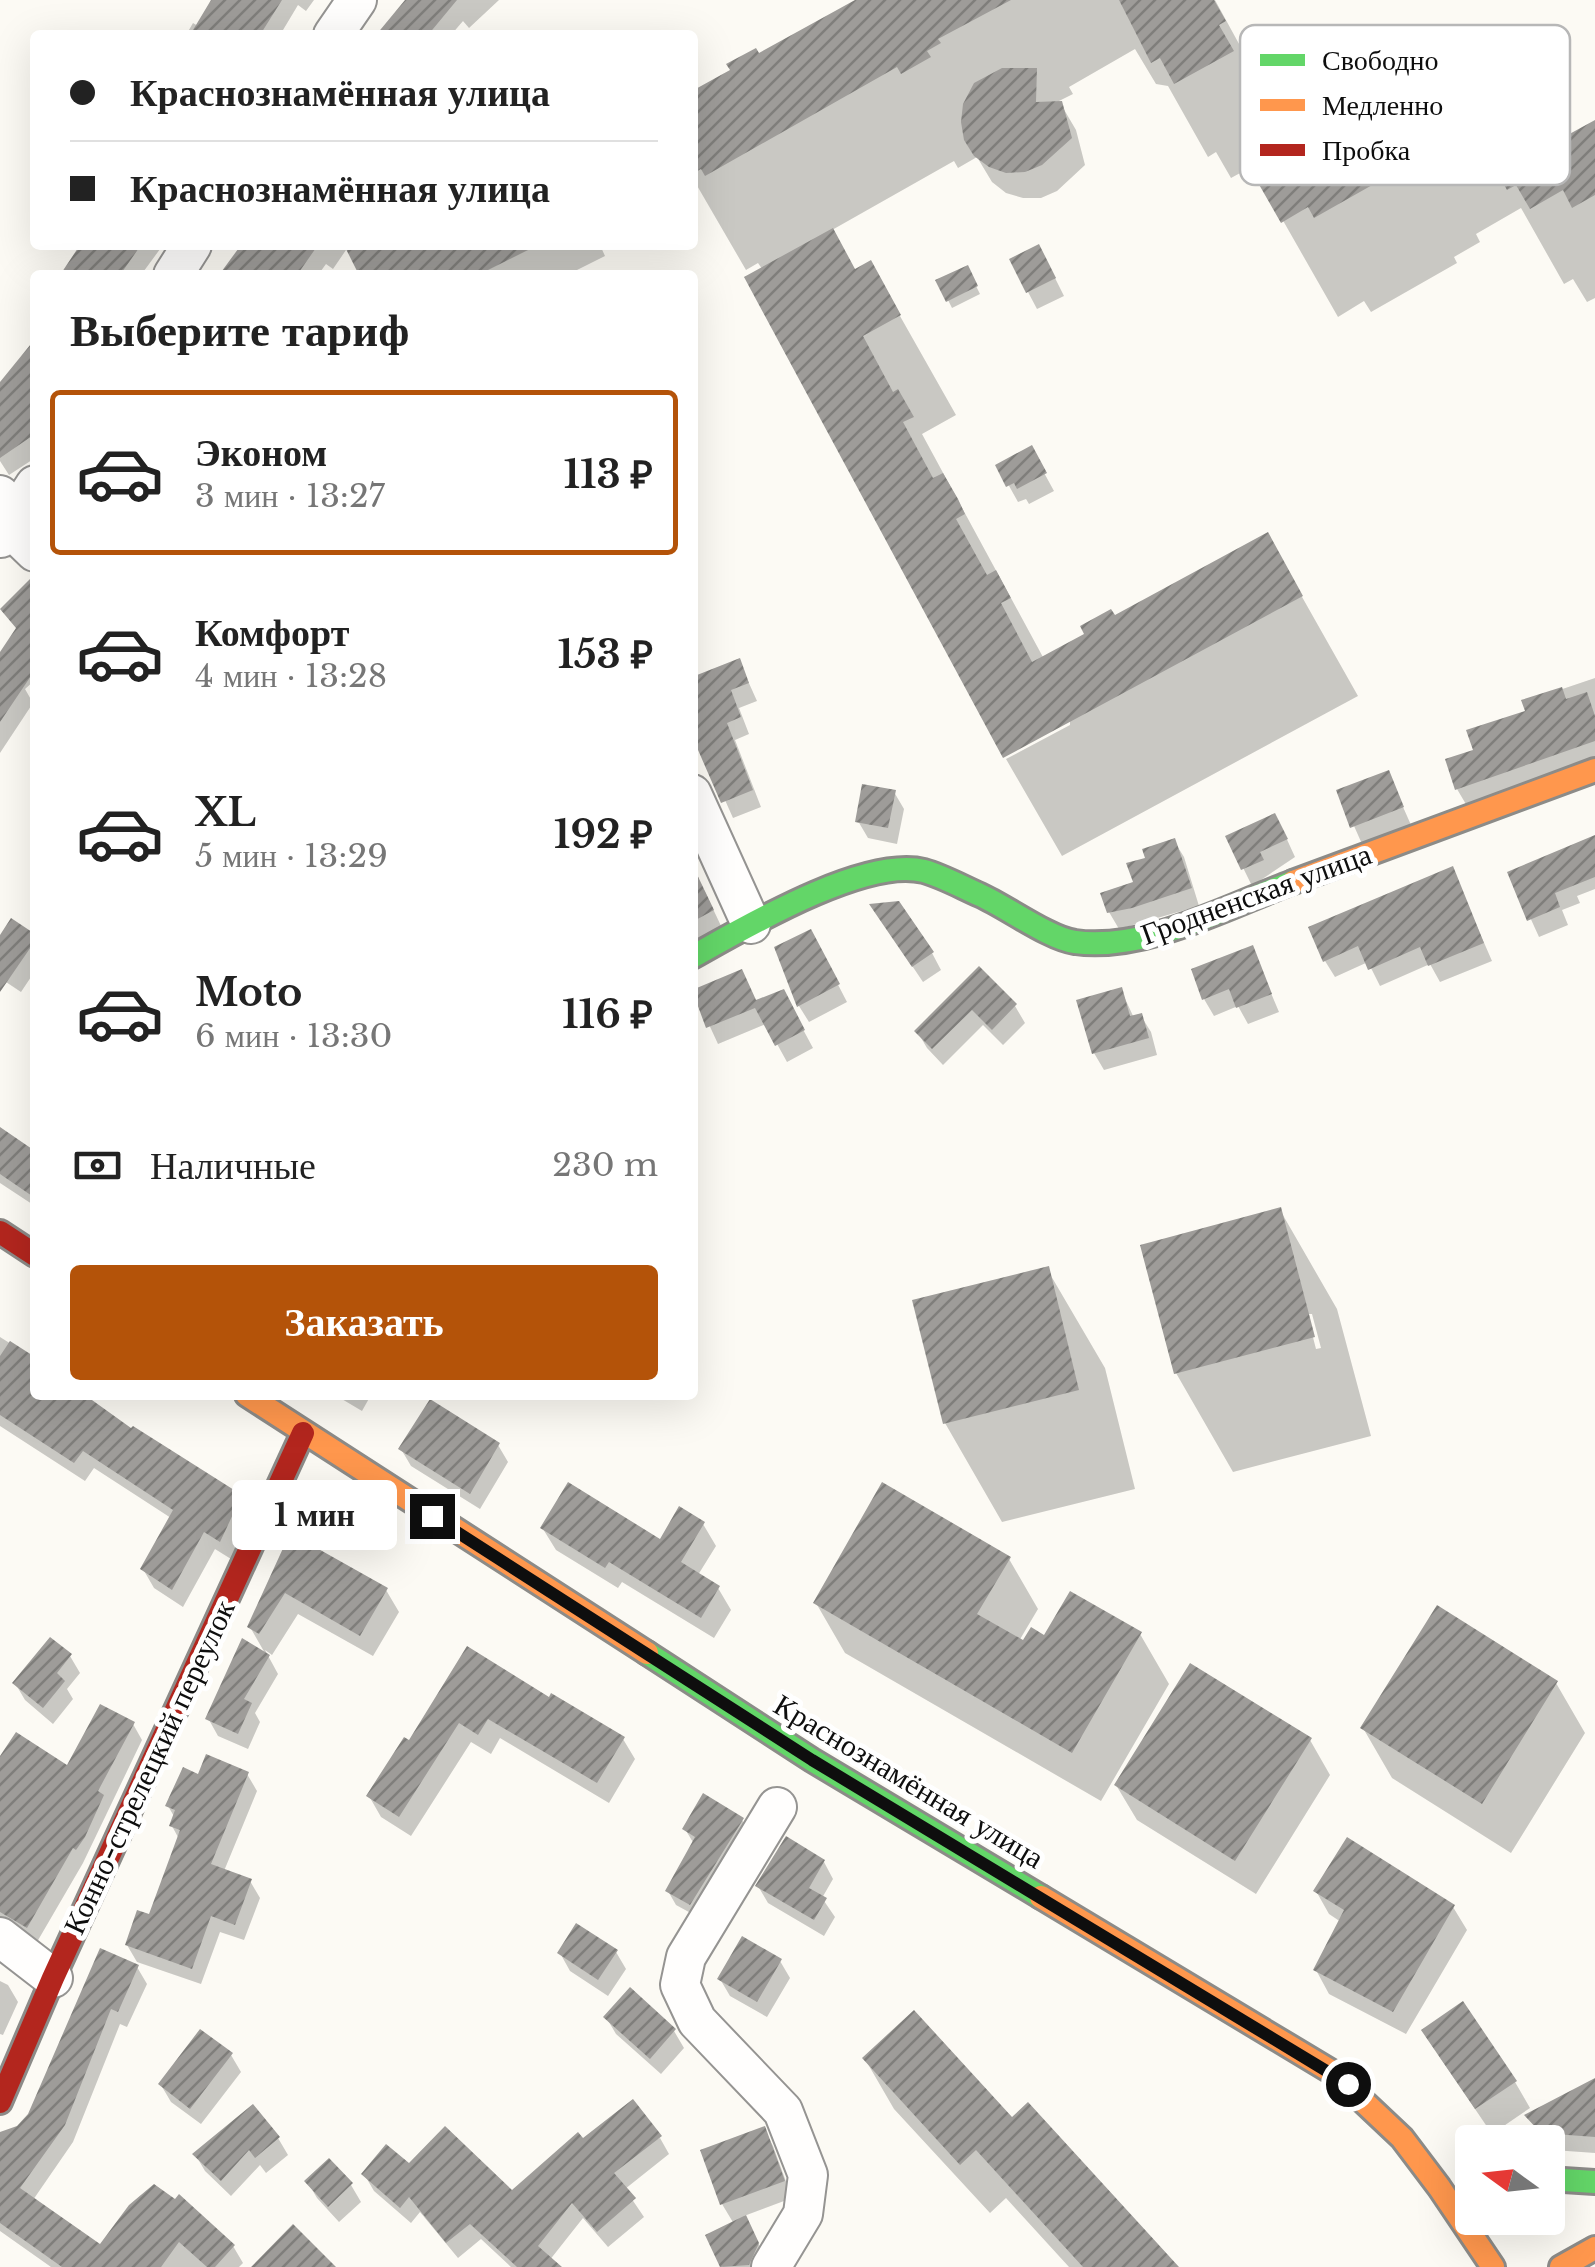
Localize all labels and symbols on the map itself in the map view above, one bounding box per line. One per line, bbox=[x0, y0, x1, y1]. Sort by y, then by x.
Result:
legend bbox=[1240, 25, 1570, 185]
text: Свободно bbox=[1322, 43, 1438, 78]
text: Медленно bbox=[1322, 88, 1443, 123]
text: Пробка bbox=[1322, 133, 1411, 168]
street label: Гродненская улица bbox=[1136, 835, 1376, 953]
callout: 1 мин bbox=[232, 1481, 397, 1551]
route end bbox=[410, 1494, 455, 1539]
street label: Конно-стрелецкий переулок bbox=[55, 1594, 243, 1940]
street label: Краснознамённая улица bbox=[767, 1686, 1051, 1876]
route start bbox=[1326, 2062, 1371, 2107]
north arrow bbox=[1455, 2125, 1565, 2235]

